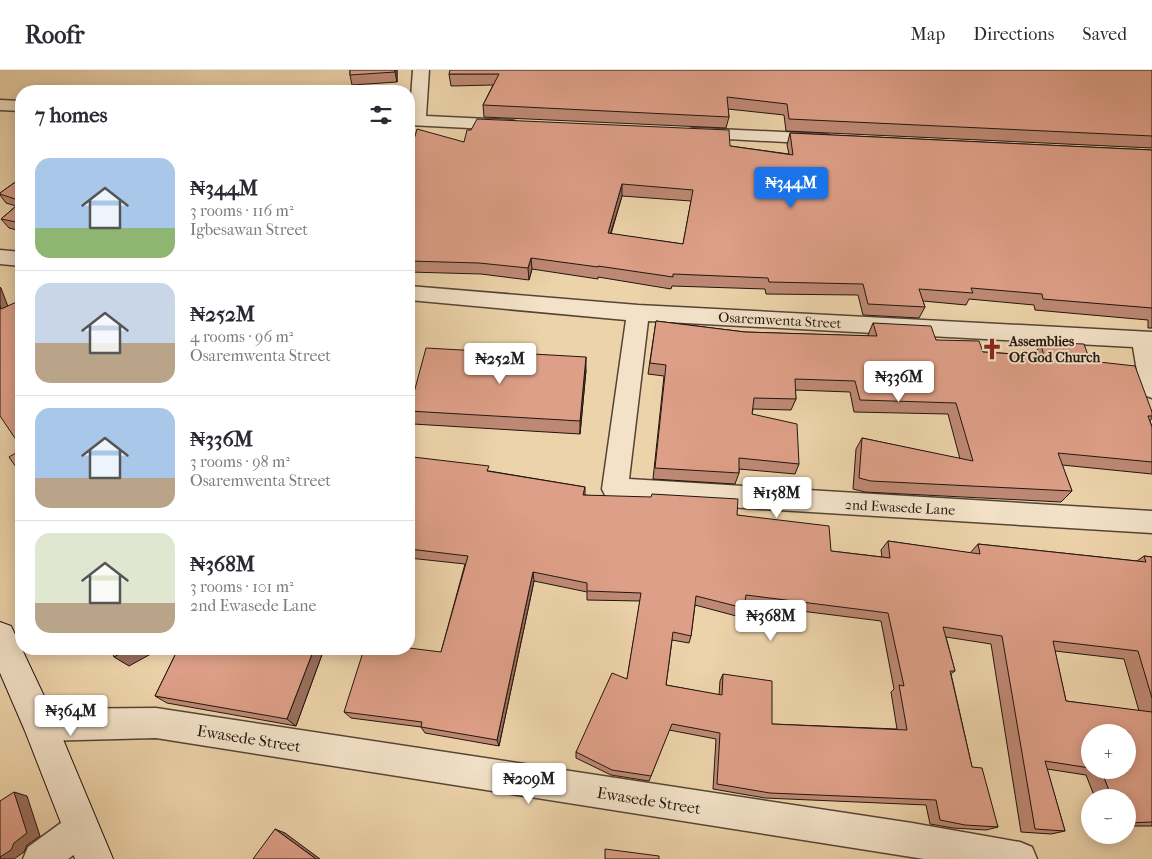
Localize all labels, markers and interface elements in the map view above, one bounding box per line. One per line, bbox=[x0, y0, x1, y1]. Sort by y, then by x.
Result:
text: Roofr bbox=[25, 21, 84, 49]
text: Map bbox=[911, 24, 945, 45]
text: Directions bbox=[973, 24, 1054, 45]
text: Saved bbox=[1082, 24, 1127, 45]
icon: filters bbox=[367, 101, 395, 129]
text: 7 homes bbox=[35, 103, 107, 127]
pin: ₦344M bbox=[756, 166, 826, 209]
text: ₦344M bbox=[765, 173, 817, 192]
text: ₦344M bbox=[190, 176, 258, 200]
icon: home bbox=[75, 178, 135, 238]
text: 3 rooms · 116 m² bbox=[190, 201, 293, 220]
text: Igbesawan Street bbox=[190, 220, 308, 239]
text: ₦252M bbox=[190, 302, 255, 326]
icon: home bbox=[75, 303, 135, 363]
street label: Osaremwenta Street bbox=[718, 309, 842, 332]
text: 4 rooms · 96 m² bbox=[190, 327, 293, 346]
place label: Assemblies Of God Church bbox=[1008, 333, 1101, 366]
church icon: Assemblies Of God Church bbox=[979, 336, 1005, 362]
pin: ₦252M bbox=[465, 342, 535, 385]
text: Osaremwenta Street bbox=[190, 346, 331, 365]
text: ₦252M bbox=[475, 349, 525, 368]
pin: ₦336M bbox=[864, 360, 934, 403]
text: ₦336M bbox=[875, 367, 923, 386]
text: ₦336M bbox=[190, 427, 253, 451]
icon: home bbox=[75, 428, 135, 488]
text: 3 rooms · 98 m² bbox=[190, 452, 290, 471]
text: Osaremwenta Street bbox=[190, 471, 331, 490]
pin: ₦158M bbox=[742, 476, 812, 519]
text: ₦158M bbox=[754, 483, 800, 502]
street label: 2nd Ewasede Lane bbox=[844, 496, 956, 519]
text: ₦368M bbox=[190, 552, 255, 576]
icon: home bbox=[75, 553, 135, 613]
text: 3 rooms · 101 m² bbox=[190, 577, 293, 596]
text: 2nd Ewasede Lane bbox=[190, 596, 316, 615]
pin: ₦368M bbox=[736, 600, 806, 642]
text: ₦368M bbox=[746, 606, 796, 625]
pin: ₦364M bbox=[36, 694, 106, 737]
text: ₦364M bbox=[46, 701, 96, 720]
street label: Ewasede Street bbox=[196, 721, 302, 756]
map controls bbox=[1081, 724, 1136, 844]
button: + bbox=[1081, 724, 1136, 779]
pin: ₦209M bbox=[494, 762, 564, 805]
text: ₦209M bbox=[503, 769, 555, 788]
street label: Ewasede Street bbox=[596, 783, 702, 818]
button: − bbox=[1081, 789, 1136, 844]

